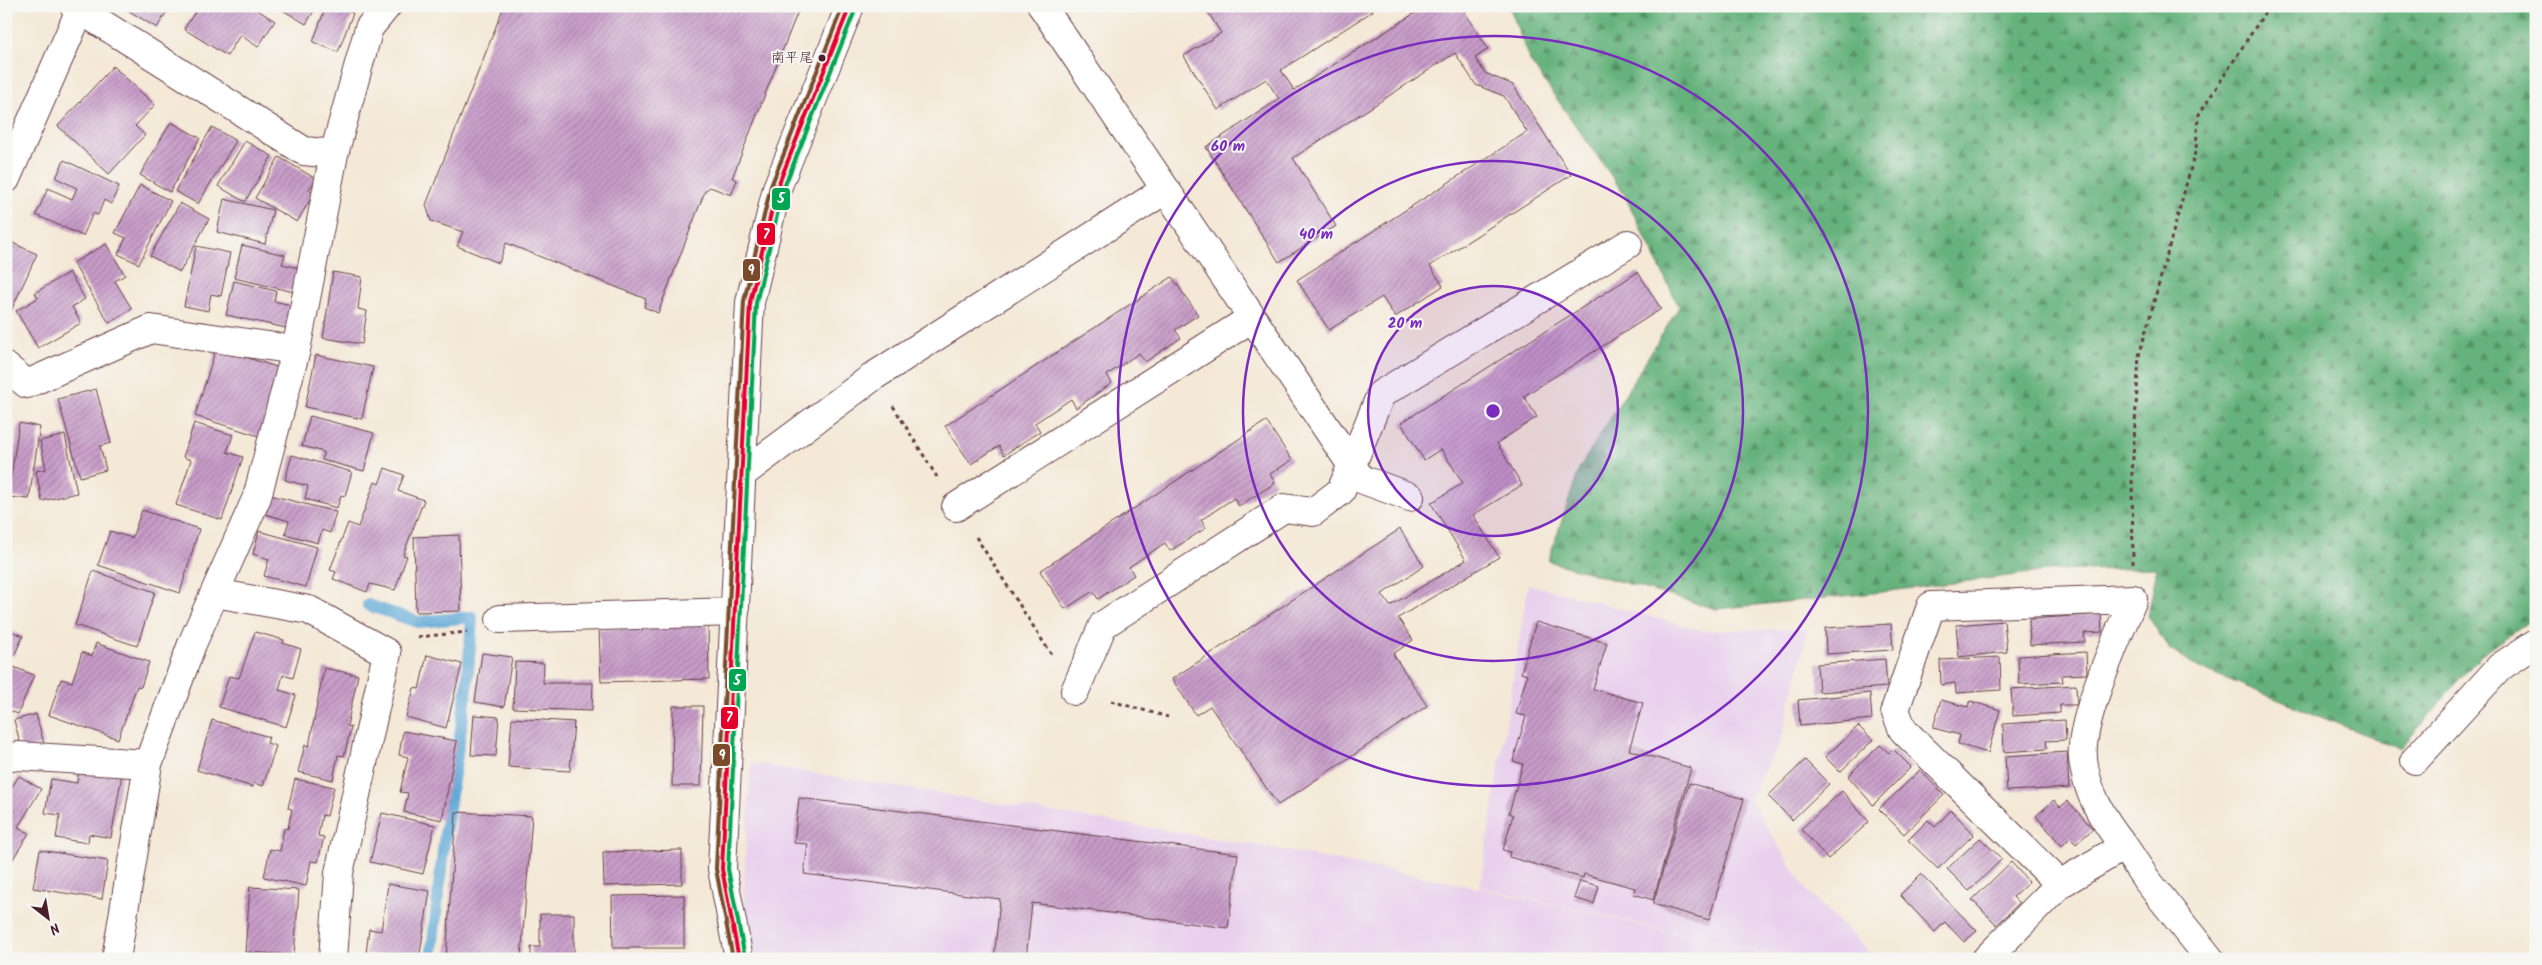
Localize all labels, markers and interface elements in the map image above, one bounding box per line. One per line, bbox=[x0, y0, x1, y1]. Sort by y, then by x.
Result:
place label: 南平尾 bbox=[771, 47, 813, 69]
marker: 南平尾 bbox=[817, 53, 827, 63]
text: 60 m bbox=[1211, 135, 1245, 159]
line badge: 5 bbox=[771, 187, 791, 211]
text: 5 bbox=[776, 188, 786, 210]
line badge: 7 bbox=[756, 222, 776, 246]
text: 40 m bbox=[1299, 223, 1333, 247]
text: 7 bbox=[763, 224, 770, 246]
line badge: 9 bbox=[742, 258, 761, 282]
text: 9 bbox=[747, 260, 755, 282]
text: 20 m bbox=[1388, 312, 1422, 336]
centre of rings bbox=[1484, 402, 1502, 420]
line badge: 5 bbox=[728, 668, 747, 692]
text: 5 bbox=[732, 670, 742, 692]
line badge: 7 bbox=[720, 706, 739, 730]
text: 7 bbox=[726, 707, 733, 729]
line badge: 9 bbox=[712, 743, 731, 767]
text: 9 bbox=[718, 745, 726, 767]
north arrow bbox=[22, 892, 72, 942]
text: N bbox=[45, 917, 64, 940]

